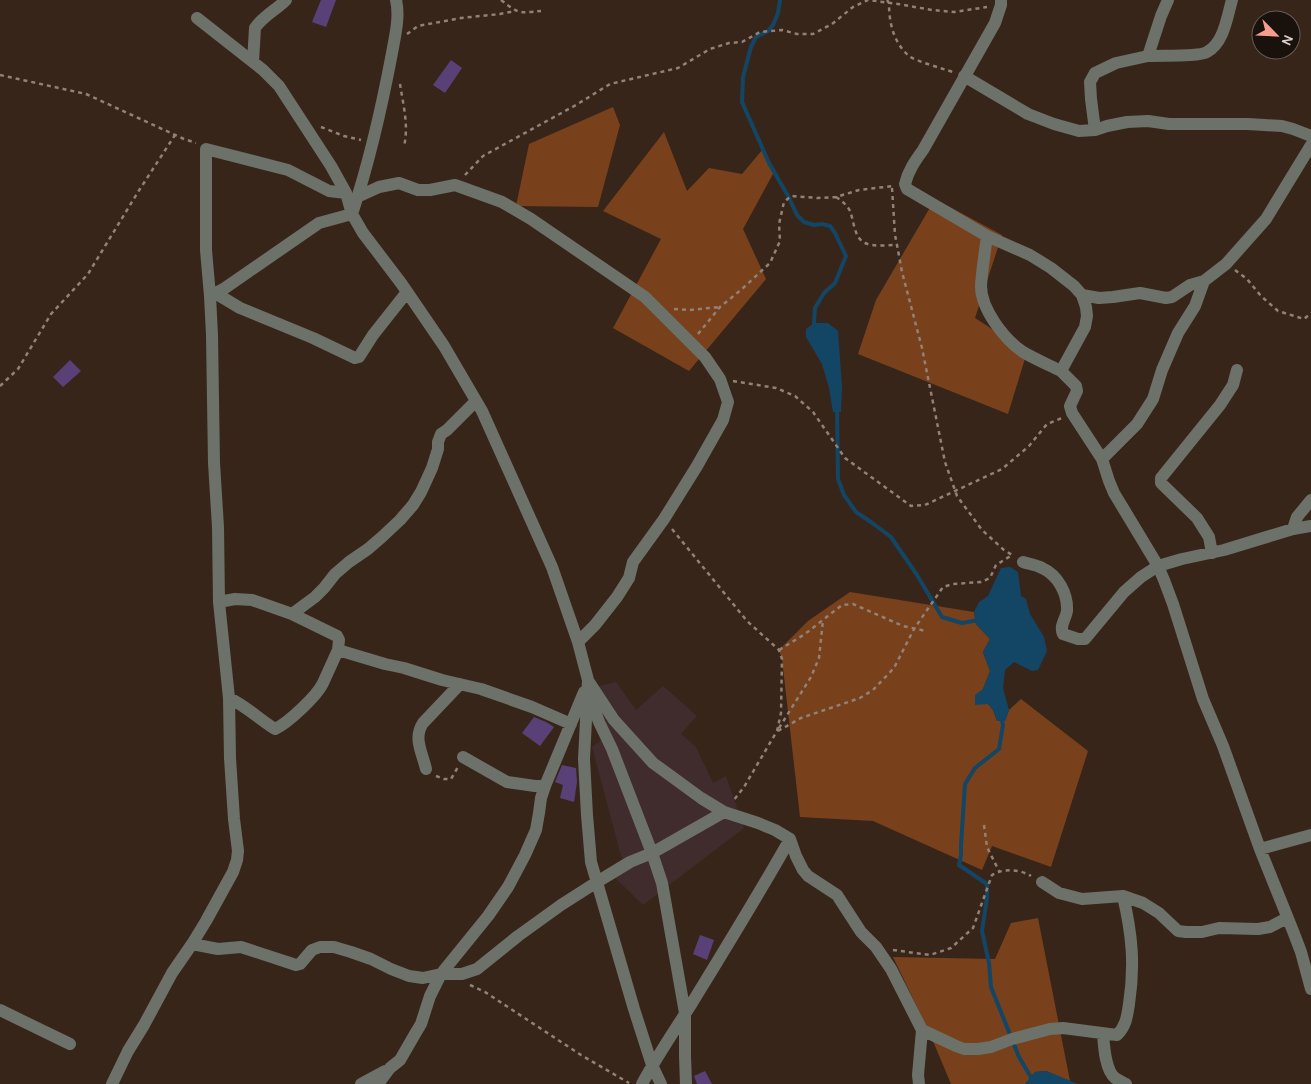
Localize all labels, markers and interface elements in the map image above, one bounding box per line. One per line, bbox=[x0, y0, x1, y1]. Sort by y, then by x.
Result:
north arrow bbox=[1251, 10, 1301, 60]
text: N bbox=[1278, 32, 1297, 48]

